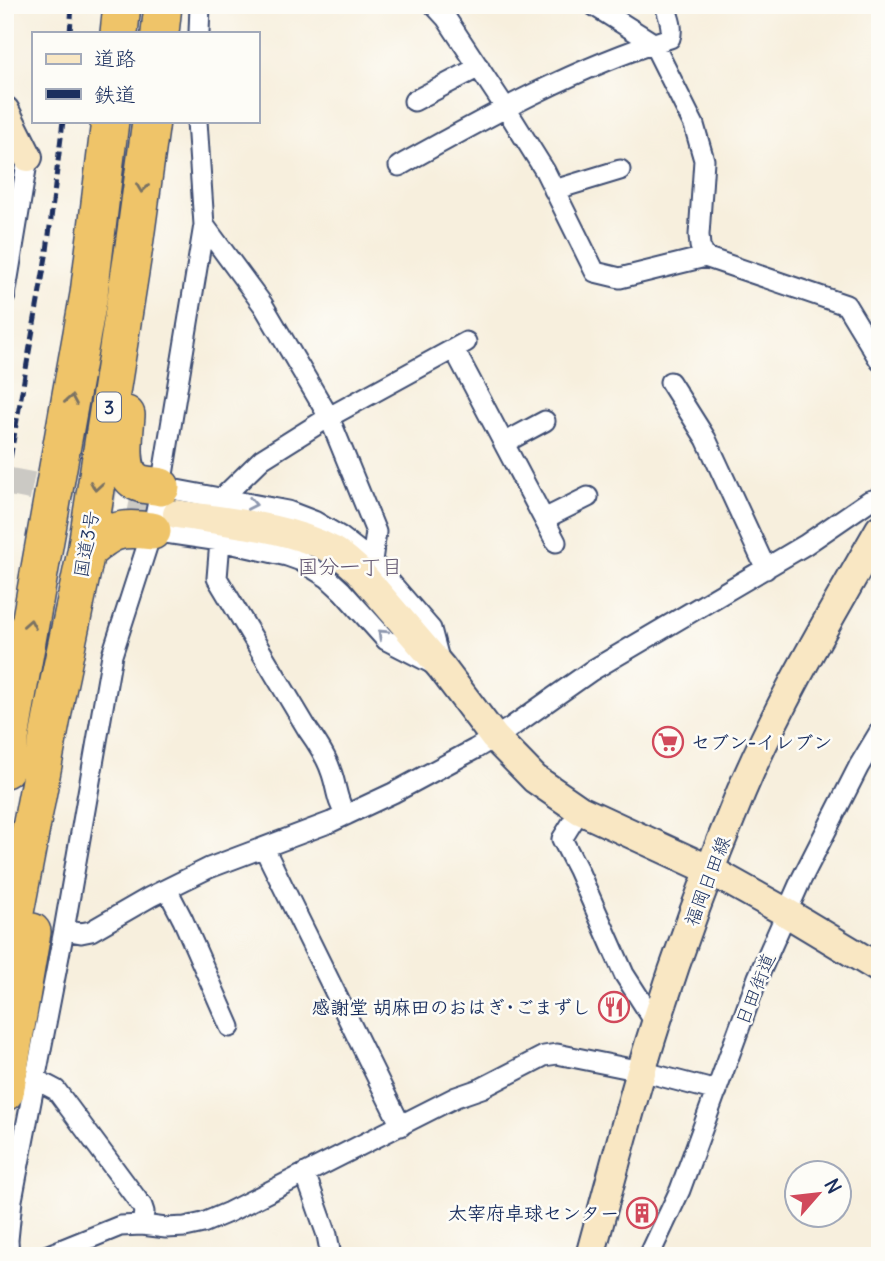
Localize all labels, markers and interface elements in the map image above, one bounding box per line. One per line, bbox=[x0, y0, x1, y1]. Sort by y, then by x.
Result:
legend bbox=[32, 32, 259, 122]
text: 道路 bbox=[94, 45, 136, 72]
text: 鉄道 bbox=[94, 81, 136, 108]
one-way arrow bbox=[135, 183, 150, 194]
road number: 3 bbox=[97, 393, 121, 422]
one-way arrow bbox=[62, 394, 77, 406]
one-way arrow bbox=[89, 480, 104, 492]
one-way arrow bbox=[246, 495, 258, 510]
street label: 国道3号 bbox=[68, 509, 104, 579]
district label: 国分一丁目 bbox=[298, 553, 403, 580]
one-way arrow bbox=[22, 618, 37, 630]
one-way arrow bbox=[377, 630, 390, 642]
supermarket icon: セブン-イレブン bbox=[651, 725, 685, 759]
place label: セブン-イレブン bbox=[691, 730, 832, 754]
street label: 福岡日田線 bbox=[679, 832, 735, 930]
street label: 日田街道 bbox=[730, 949, 780, 1029]
restaurant icon: 感謝堂 胡麻田のおはぎ･ごまずし bbox=[597, 990, 631, 1024]
place label: 感謝堂 胡麻田のおはぎ･ごまずし bbox=[311, 995, 591, 1019]
north arrow bbox=[784, 1160, 854, 1230]
text: N bbox=[819, 1175, 847, 1197]
building icon: 太宰府卓球センター bbox=[625, 1196, 659, 1230]
place label: 太宰府卓球センター bbox=[448, 1201, 619, 1225]

